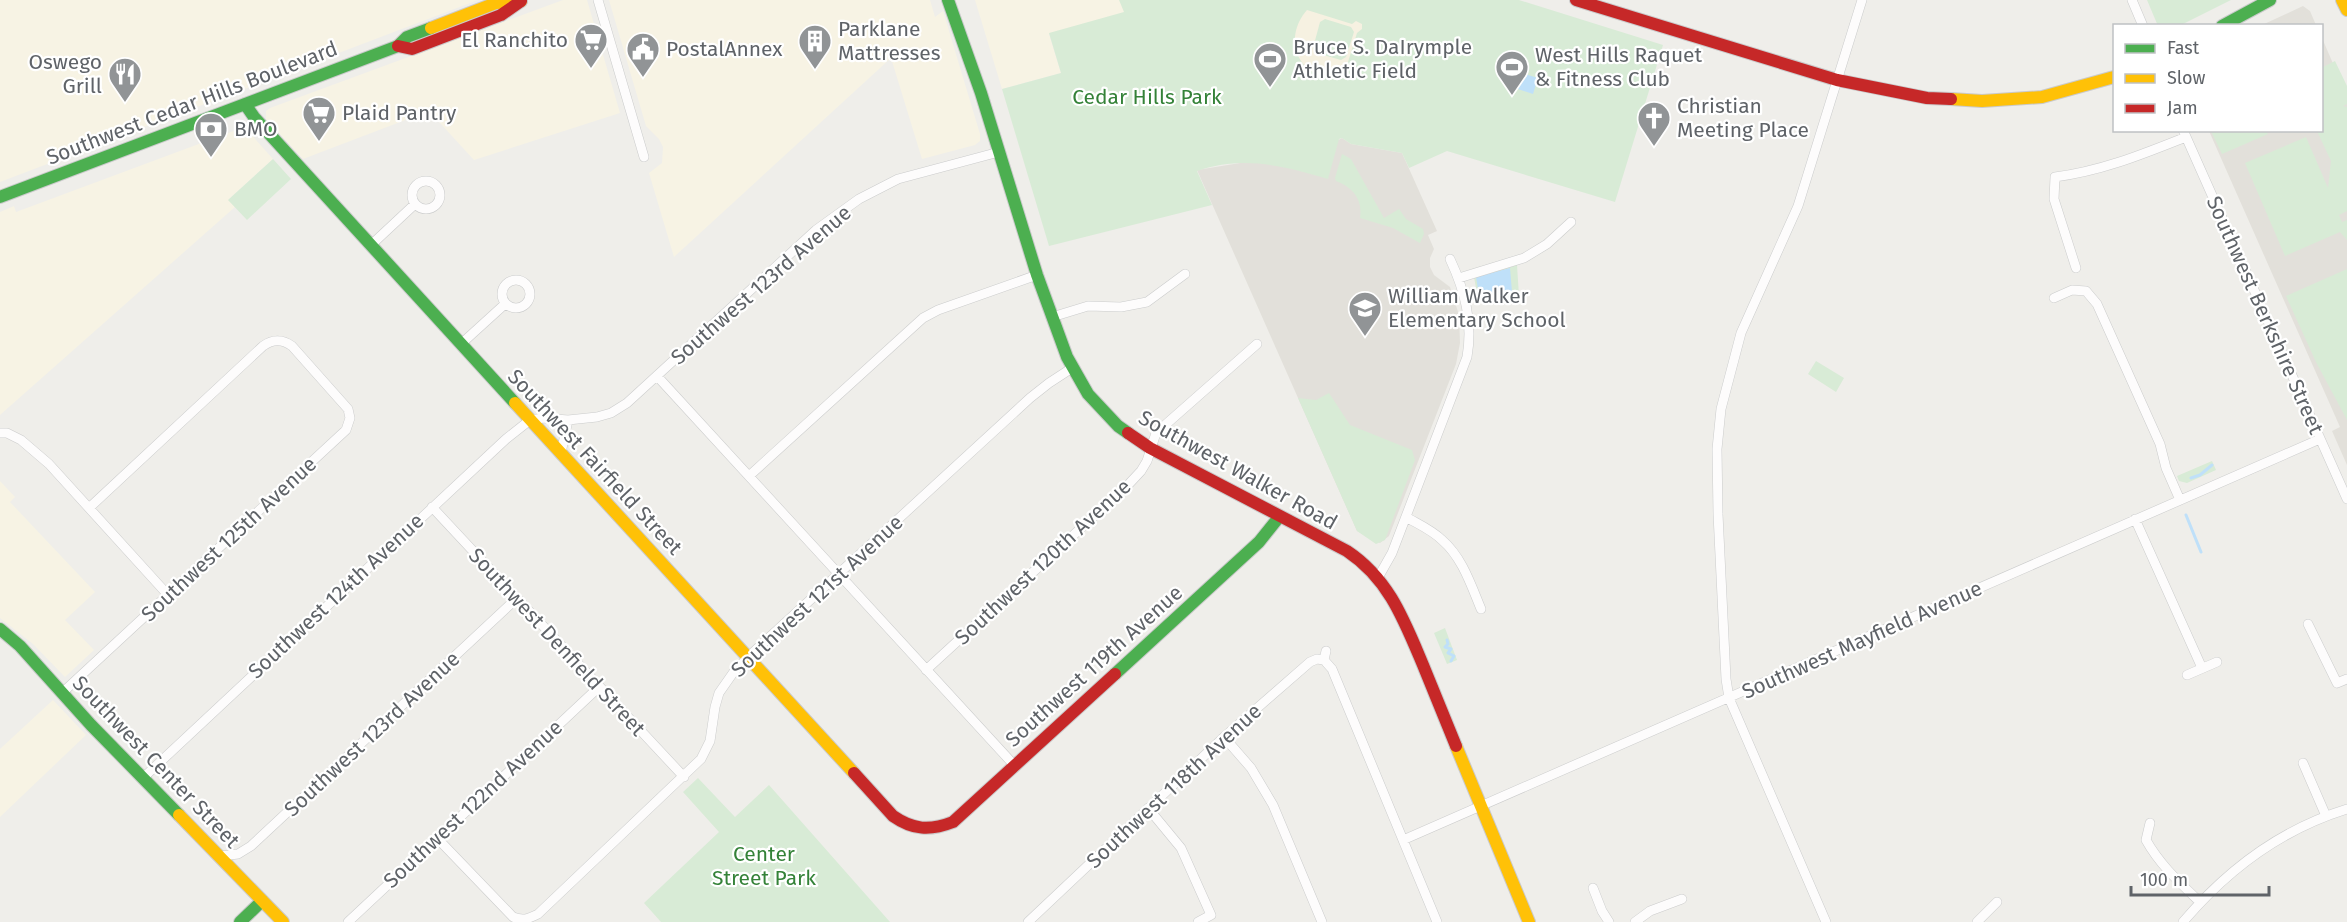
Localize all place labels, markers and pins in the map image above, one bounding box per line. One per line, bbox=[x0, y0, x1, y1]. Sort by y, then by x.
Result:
place label: Parklane Mattresses bbox=[838, 16, 941, 66]
supermarket icon: El Ranchito bbox=[573, 22, 609, 69]
building icon: Parklane Mattresses bbox=[797, 23, 833, 70]
place label: El Ranchito bbox=[461, 27, 568, 53]
public building icon: PostalAnnex bbox=[625, 31, 661, 78]
place label: Bruce S. DaIrymple Athletic Field bbox=[1293, 34, 1472, 84]
place label: PostalAnnex bbox=[666, 36, 783, 62]
sports icon: Bruce S. DaIrymple Athletic Field bbox=[1252, 41, 1288, 88]
place label: West Hills Raquet & Fitness Club bbox=[1535, 42, 1703, 92]
place label: Oswego Grill bbox=[28, 49, 102, 99]
sports icon: West Hills Raquet & Fitness Club bbox=[1494, 49, 1530, 96]
restaurant icon: Oswego Grill bbox=[107, 56, 143, 103]
place label: Christian Meeting Place bbox=[1677, 93, 1809, 143]
supermarket icon: Plaid Pantry bbox=[301, 95, 337, 142]
place label: Plaid Pantry bbox=[342, 100, 457, 126]
church icon: Christian Meeting Place bbox=[1636, 100, 1672, 147]
bank icon: BMO bbox=[193, 111, 229, 158]
place label: BMO bbox=[234, 116, 277, 142]
place label: William Walker Elementary School bbox=[1388, 283, 1566, 333]
school or university icon: William Walker Elementary School bbox=[1347, 290, 1383, 337]

